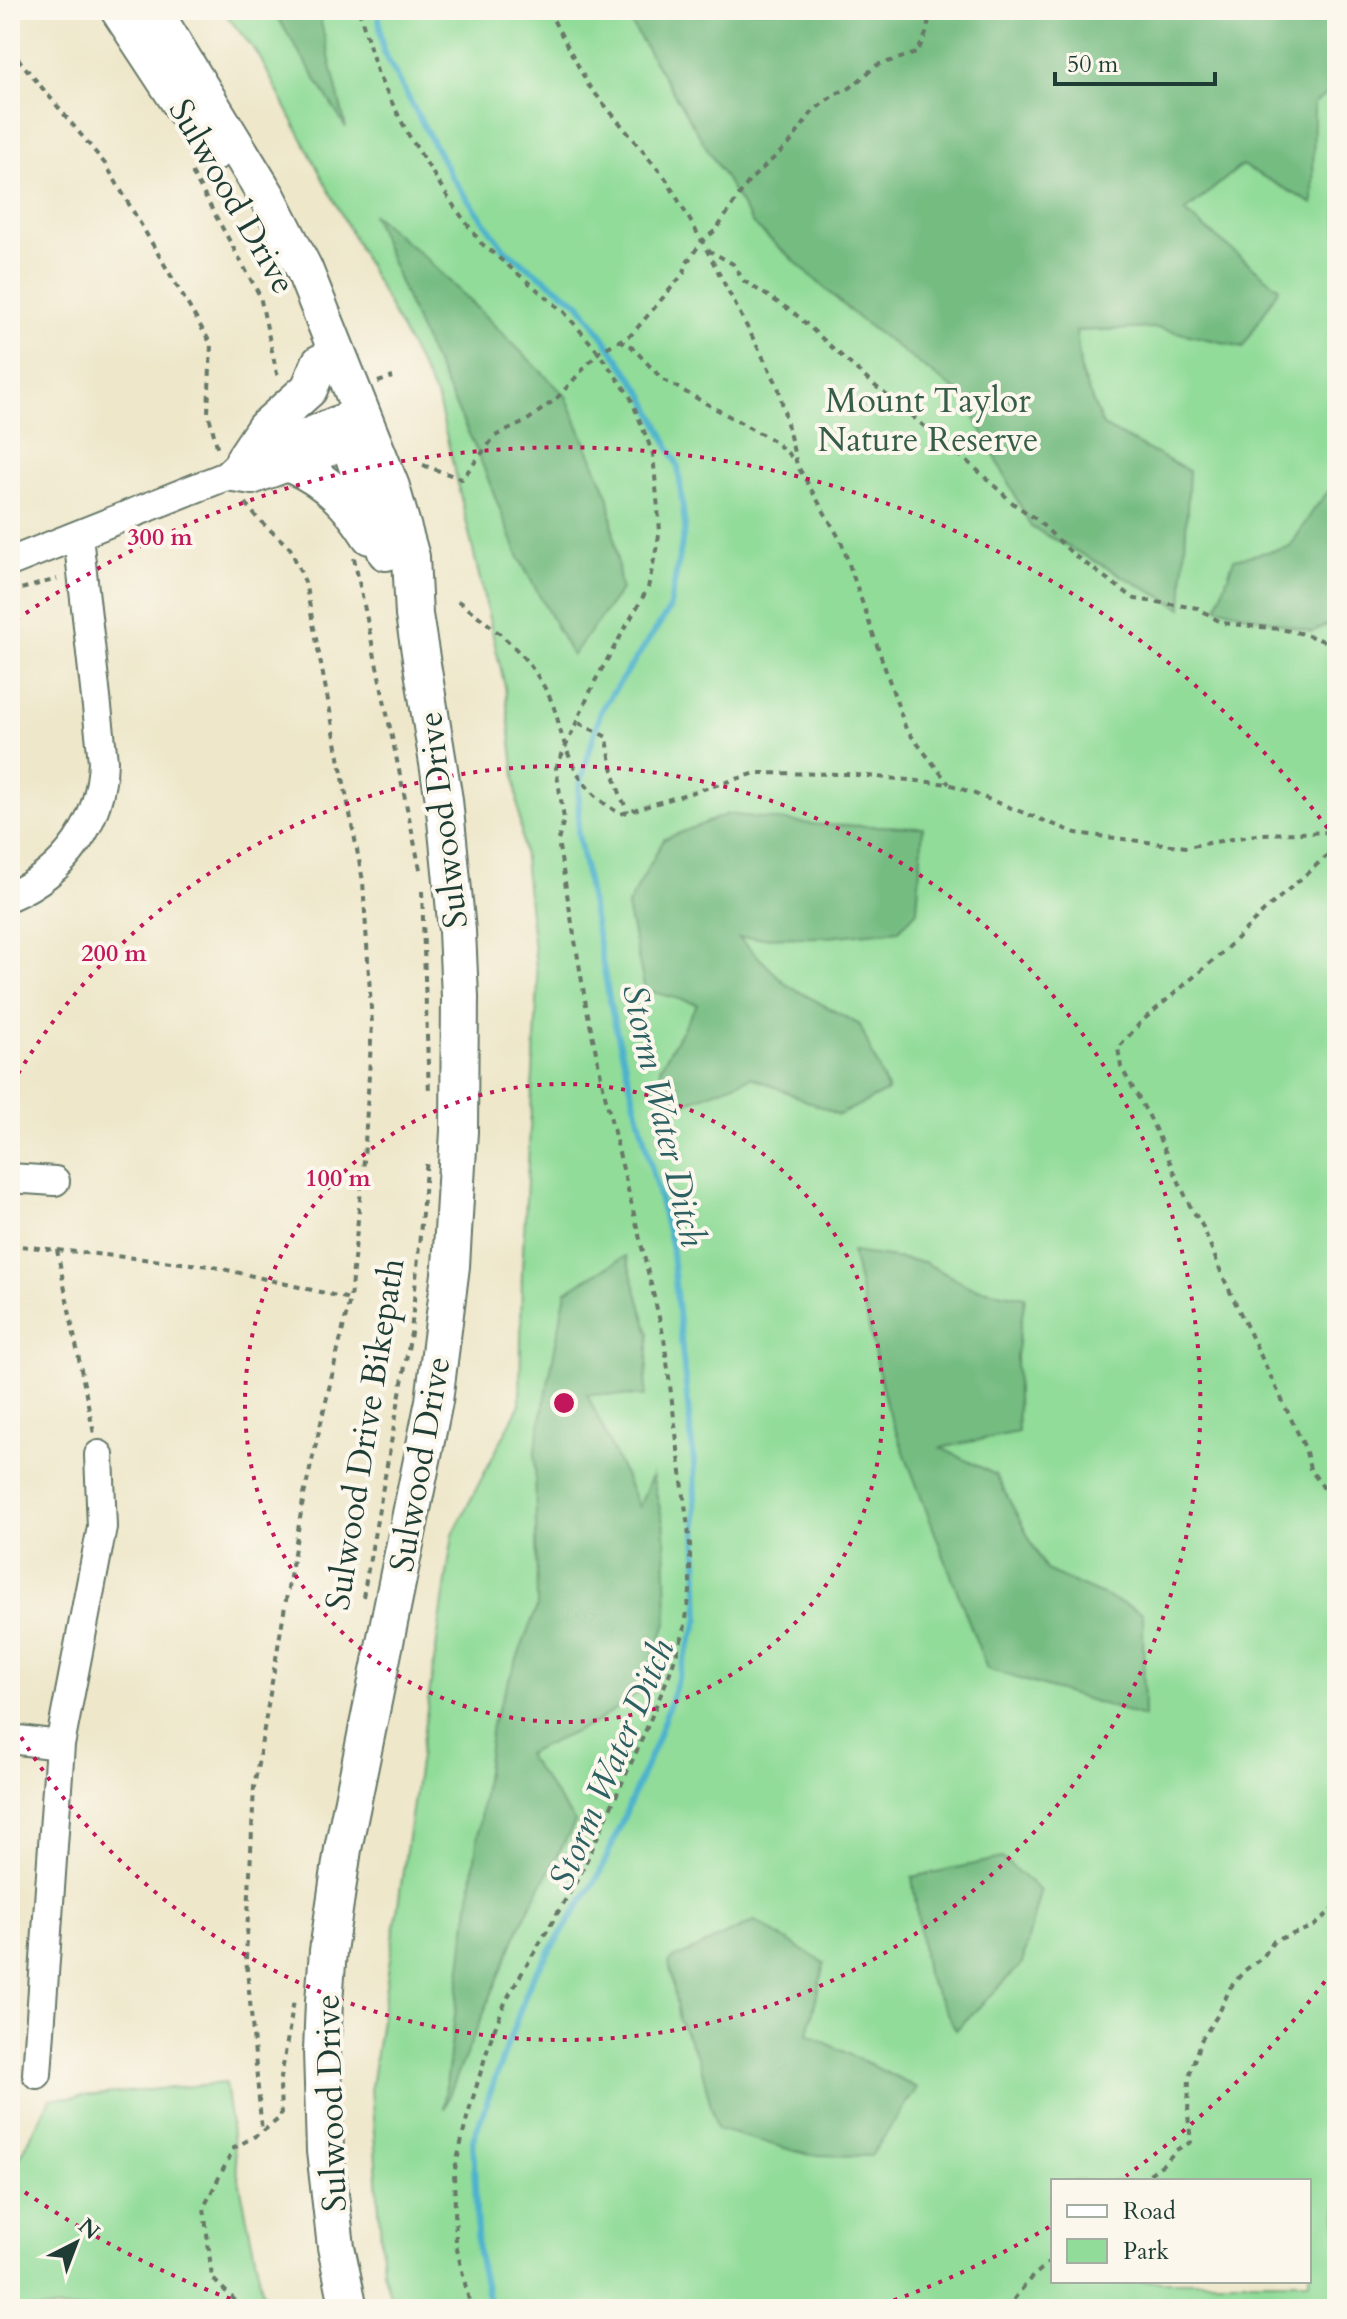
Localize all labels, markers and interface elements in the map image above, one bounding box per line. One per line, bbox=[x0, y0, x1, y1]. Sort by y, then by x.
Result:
scale bar bbox=[1055, 36, 1215, 86]
text: 50 m bbox=[1067, 48, 1119, 81]
street label: Sulwood Drive bbox=[158, 91, 307, 302]
park label: Mount Taylor Nature Reserve bbox=[818, 378, 1038, 463]
text: 300 m bbox=[127, 521, 194, 554]
street label: Sulwood Drive bbox=[407, 709, 479, 931]
text: 200 m bbox=[81, 937, 148, 970]
water label: Storm Water Ditch bbox=[610, 979, 718, 1251]
text: 100 m bbox=[305, 1162, 372, 1195]
street label: Sulwood Drive Bikepath bbox=[314, 1255, 416, 1613]
street label: Sulwood Drive bbox=[378, 1353, 462, 1575]
centre of rings bbox=[550, 1389, 578, 1417]
water label: Storm Water Ditch bbox=[537, 1632, 686, 1897]
street label: Sulwood Drive bbox=[304, 1993, 358, 2213]
legend bbox=[1051, 2179, 1311, 2283]
text: Road bbox=[1123, 2195, 1176, 2228]
north arrow bbox=[36, 2203, 116, 2283]
text: N bbox=[72, 2211, 106, 2246]
text: Park bbox=[1123, 2235, 1169, 2268]

